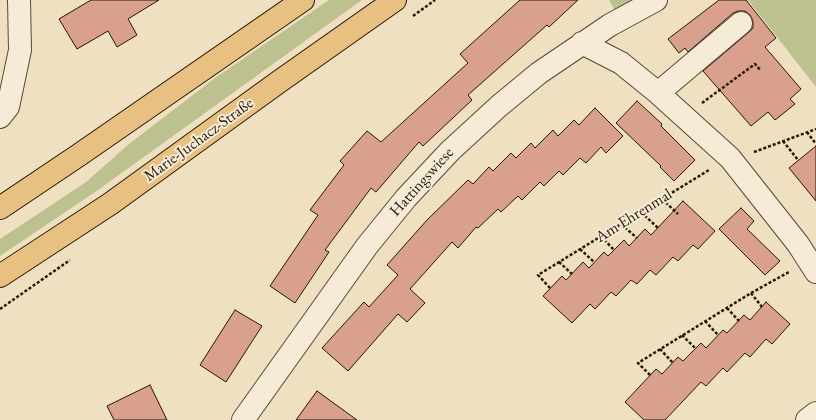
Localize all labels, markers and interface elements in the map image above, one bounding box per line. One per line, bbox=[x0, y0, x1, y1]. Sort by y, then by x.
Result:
street label: Marie-Juchacz-Straße bbox=[141, 94, 257, 186]
street label: Hattingswiese bbox=[386, 143, 458, 221]
street label: Am Ehrenmal bbox=[592, 185, 676, 247]

